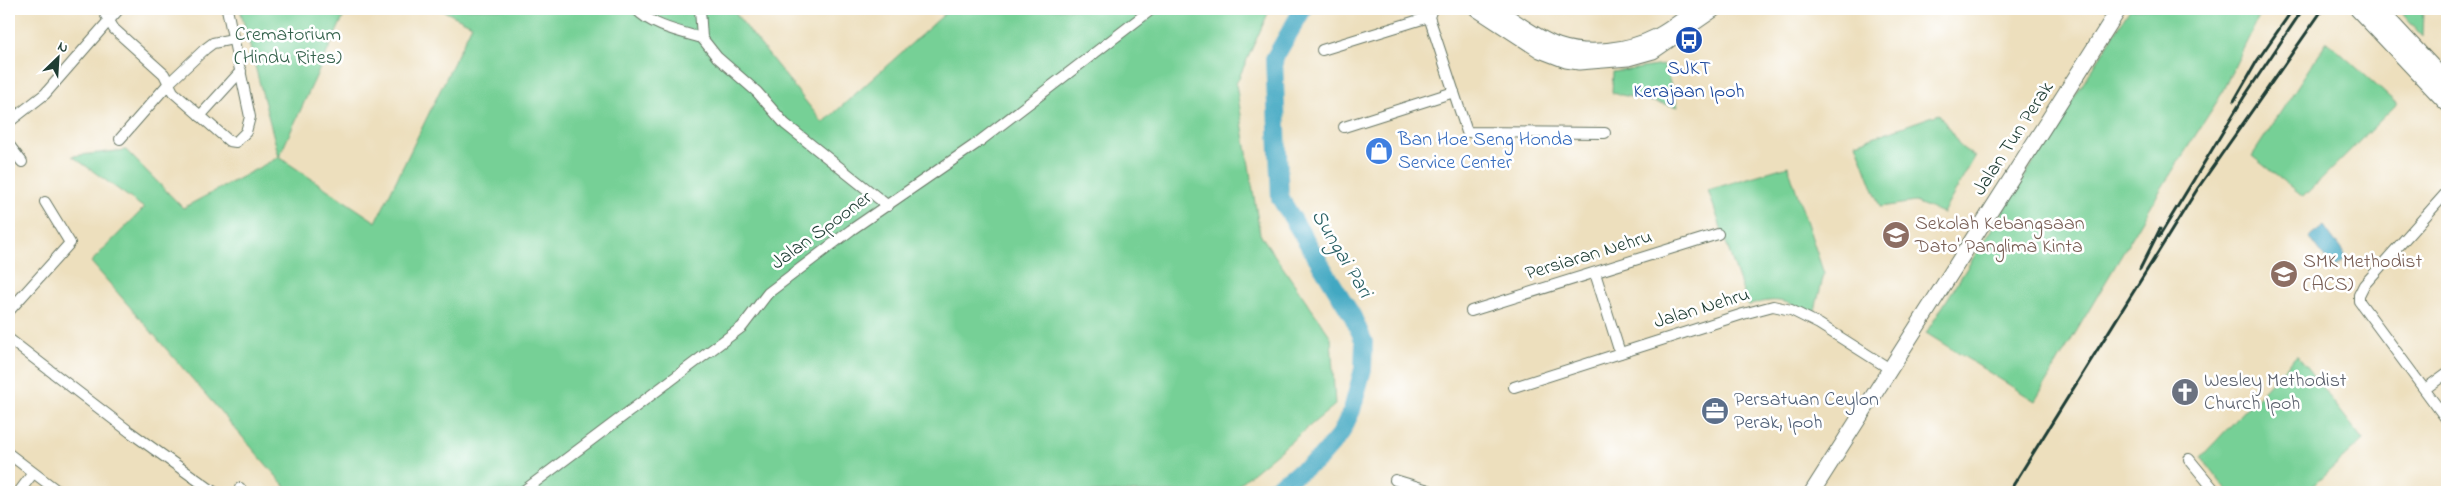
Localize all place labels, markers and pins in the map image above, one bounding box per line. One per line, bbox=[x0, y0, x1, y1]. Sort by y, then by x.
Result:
bus stop icon: SJKT Kerajaan Ipoh bbox=[1674, 25, 1704, 55]
place label: SJKT Kerajaan Ipoh bbox=[1634, 55, 1745, 107]
place label: Ban Hoe Seng Honda Service Center bbox=[1397, 126, 1573, 178]
shop icon: Ban Hoe Seng Honda Service Center bbox=[1364, 136, 1394, 166]
place label: Sekolah Kebangsaan Dato' Panglima Kinta bbox=[1914, 210, 2085, 263]
school or university icon: Sekolah Kebangsaan Dato' Panglima Kinta bbox=[1881, 220, 1911, 250]
place label: SMK Methodist (ACS) bbox=[2303, 248, 2422, 300]
school or university icon: SMK Methodist (ACS) bbox=[2269, 259, 2299, 289]
place label: Wesley Methodist Church Ipoh bbox=[2204, 367, 2347, 419]
church icon: Wesley Methodist Church Ipoh bbox=[2170, 377, 2200, 407]
place label: Persatuan Ceylon Perak, Ipoh bbox=[1734, 386, 1879, 438]
office icon: Persatuan Ceylon Perak, Ipoh bbox=[1700, 396, 1730, 426]

